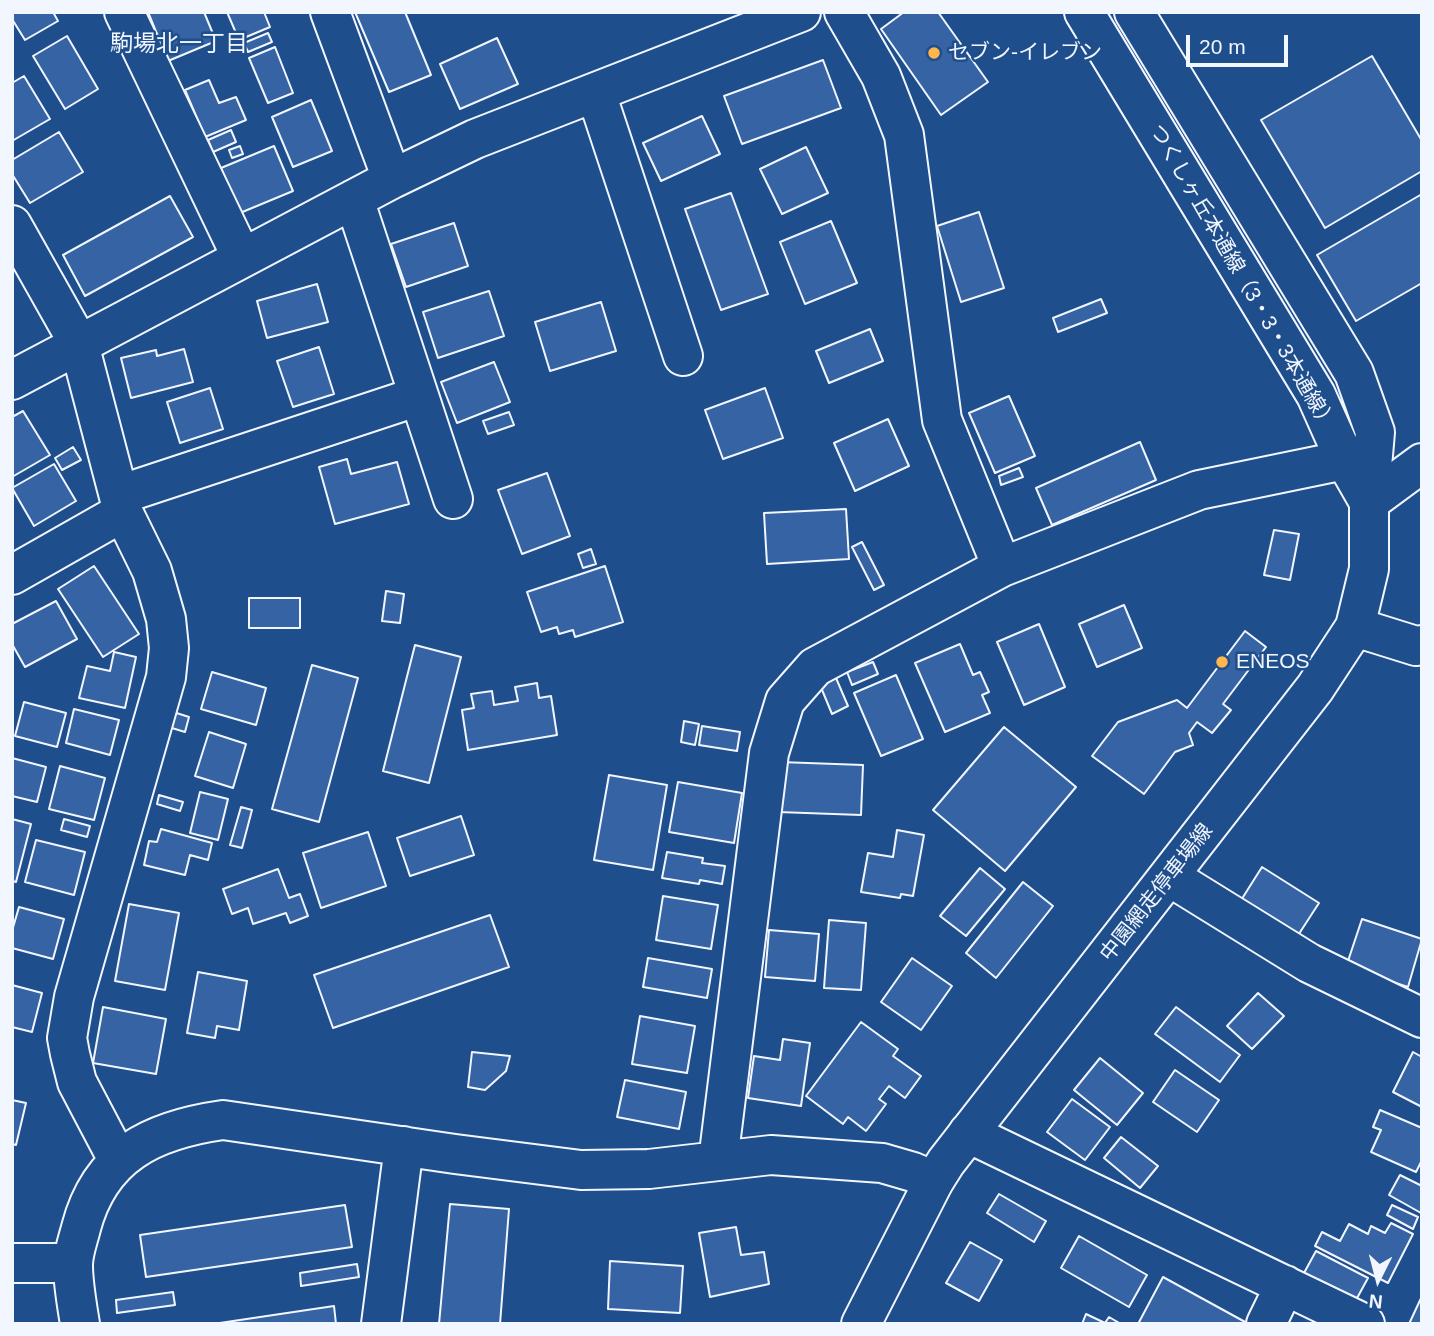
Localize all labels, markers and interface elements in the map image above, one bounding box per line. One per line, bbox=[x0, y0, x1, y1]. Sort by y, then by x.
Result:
scale bar bbox=[1189, 21, 1290, 65]
district label: 駒場北一丁目 bbox=[110, 31, 248, 59]
text: 20 m bbox=[1199, 35, 1246, 58]
place label: セブン-イレブン bbox=[948, 40, 1102, 66]
marker: セブン-イレブン bbox=[926, 45, 942, 61]
street label: つくしヶ丘本通線（3・3・3本通線） bbox=[1144, 120, 1340, 436]
place label: ENEOS bbox=[1236, 649, 1310, 675]
marker: ENEOS bbox=[1214, 654, 1230, 670]
street label: 中園網走停車場線 bbox=[1095, 819, 1219, 967]
north arrow bbox=[1343, 1245, 1413, 1315]
text: N bbox=[1368, 1290, 1384, 1313]

